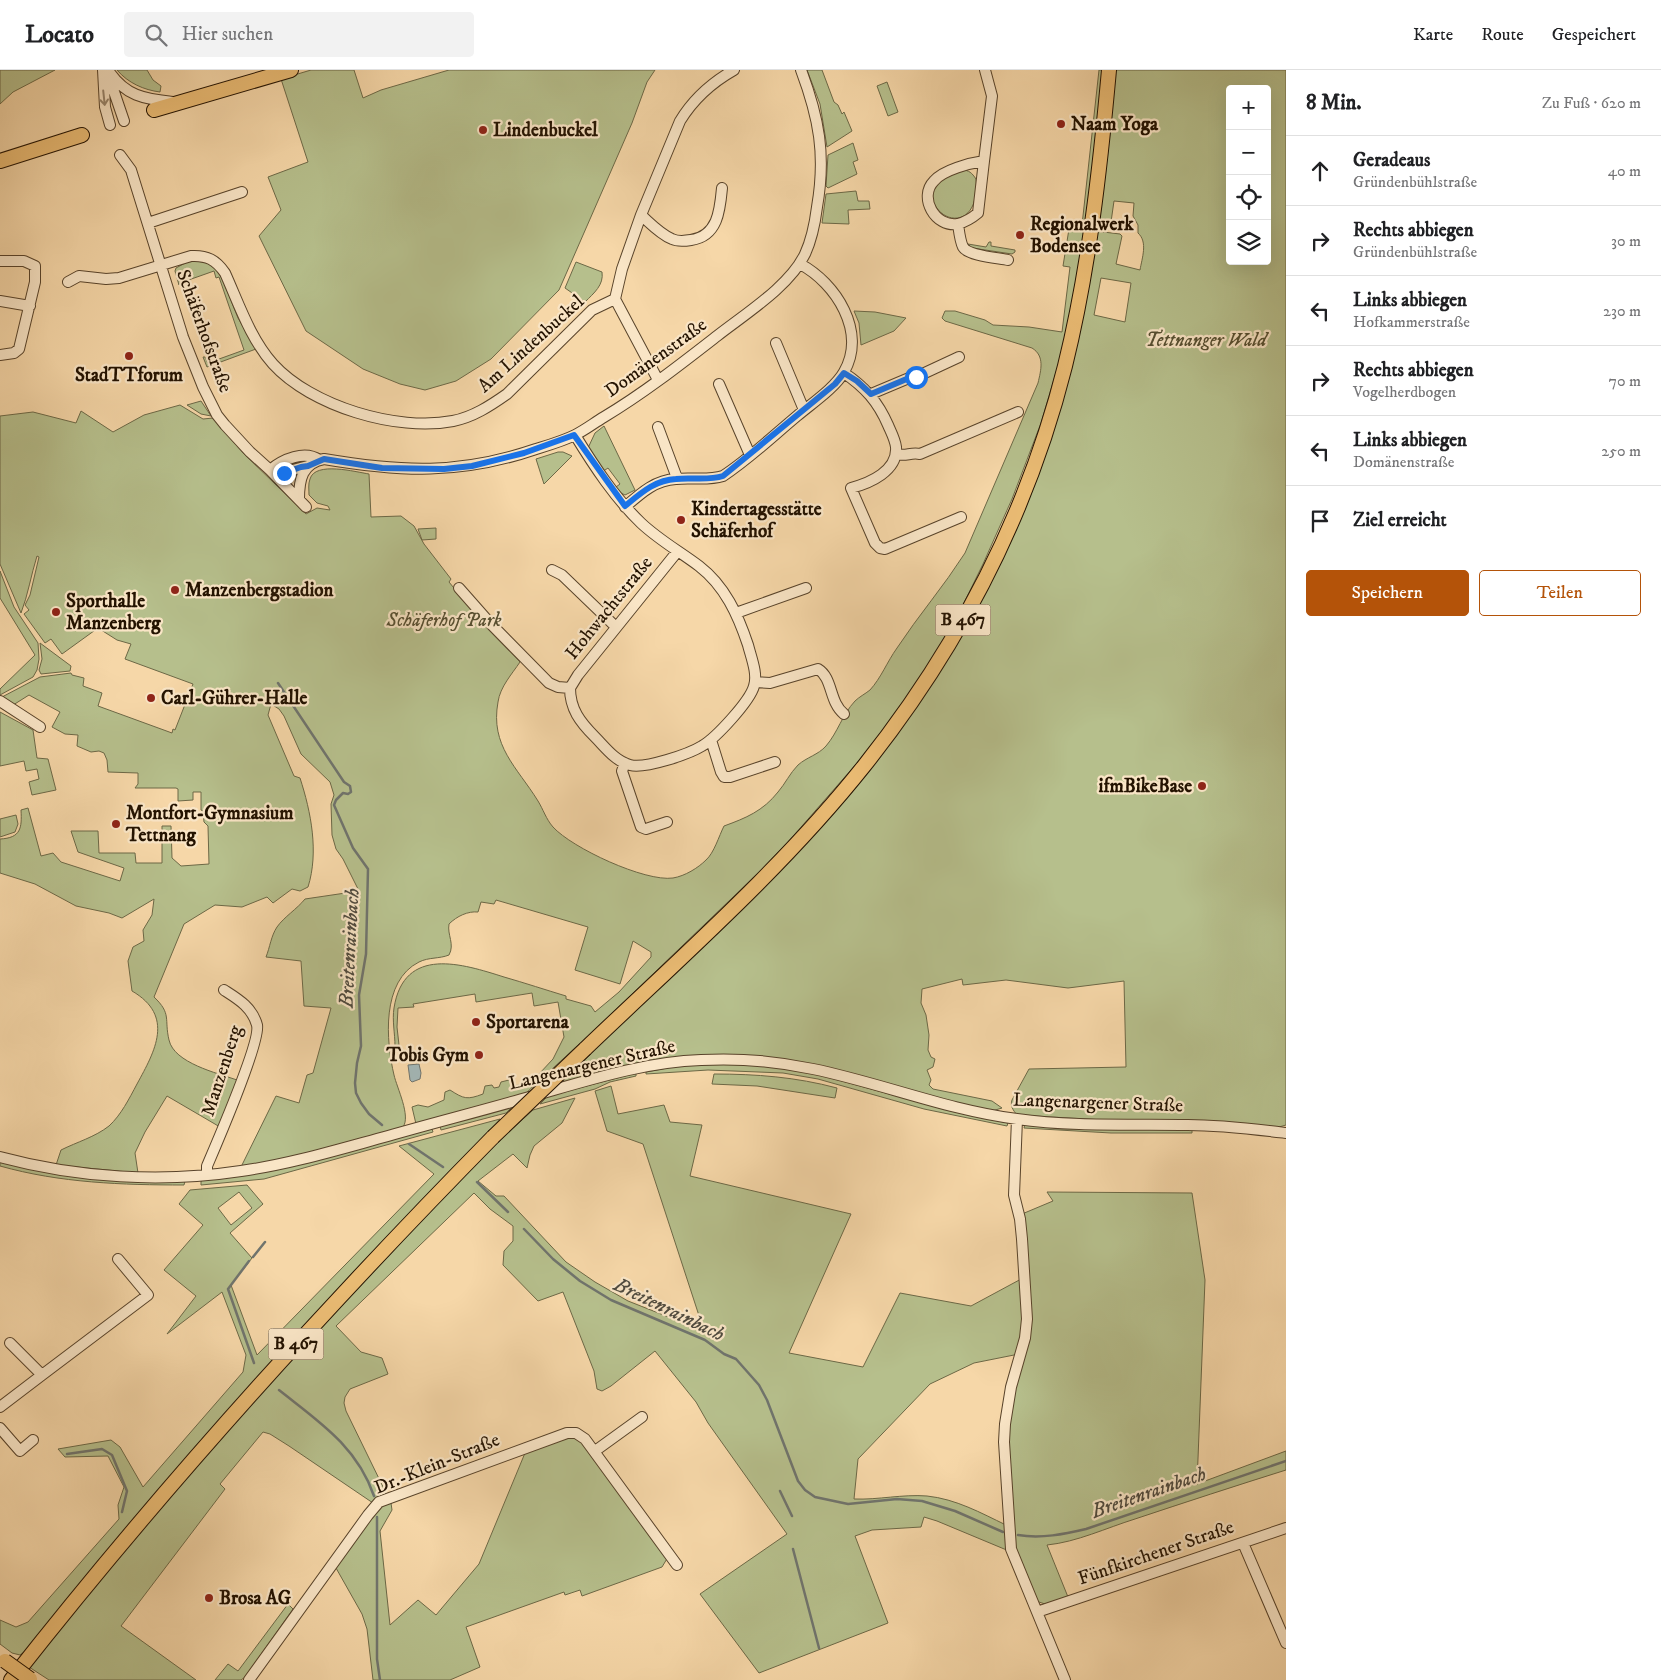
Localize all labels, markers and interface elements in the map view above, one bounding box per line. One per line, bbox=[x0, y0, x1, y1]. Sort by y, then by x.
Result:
search box bbox=[124, 12, 474, 57]
text: Locato bbox=[25, 20, 94, 50]
icon: search bbox=[142, 21, 170, 49]
text: Hier suchen bbox=[182, 23, 273, 46]
text: Karte bbox=[1413, 24, 1453, 46]
text: Route bbox=[1481, 24, 1524, 46]
text: Gespeichert bbox=[1552, 24, 1636, 46]
map controls bbox=[1226, 85, 1271, 265]
button: + bbox=[1226, 85, 1271, 130]
one-way arrow bbox=[99, 90, 109, 106]
text: 8 Min. bbox=[1306, 90, 1362, 116]
text: Zu Fuß · 620 m bbox=[1542, 93, 1641, 113]
place label: Naam Yoga bbox=[1071, 113, 1159, 136]
marker: Naam Yoga bbox=[1055, 118, 1067, 130]
place label: Lindenbuckel bbox=[493, 119, 598, 142]
marker: Lindenbuckel bbox=[477, 124, 489, 136]
button: − bbox=[1226, 130, 1271, 175]
text: Geradeaus bbox=[1353, 149, 1430, 172]
icon: ahead bbox=[1306, 157, 1334, 185]
text: 40 m bbox=[1608, 161, 1641, 181]
text: Gründenbühlstraße bbox=[1353, 172, 1477, 192]
button: locate bbox=[1226, 175, 1271, 220]
place label: Regionalwerk Bodensee bbox=[1030, 213, 1134, 258]
text: Rechts abbiegen bbox=[1353, 219, 1474, 242]
button: layers bbox=[1226, 220, 1271, 265]
icon: right bbox=[1306, 227, 1334, 255]
marker: Regionalwerk Bodensee bbox=[1014, 229, 1026, 241]
text: 30 m bbox=[1611, 231, 1641, 251]
text: Gründenbühlstraße bbox=[1353, 242, 1477, 262]
street label: Schäferhofstraße bbox=[171, 266, 237, 396]
text: Links abbiegen bbox=[1353, 289, 1467, 312]
street label: Am Lindenbuckel bbox=[473, 290, 589, 398]
icon: left bbox=[1306, 297, 1334, 325]
text: 230 m bbox=[1603, 301, 1641, 321]
text: Hofkammerstraße bbox=[1353, 312, 1470, 332]
street label: Domänenstraße bbox=[601, 313, 712, 403]
park label: Tettnanger Wald bbox=[1146, 329, 1269, 352]
marker: StadTTforum bbox=[123, 350, 135, 362]
text: Rechts abbiegen bbox=[1353, 359, 1474, 382]
place label: StadTTforum bbox=[75, 364, 184, 387]
route start bbox=[905, 366, 928, 389]
icon: right bbox=[1306, 367, 1334, 395]
text: 70 m bbox=[1609, 371, 1641, 391]
text: Vogelherdbogen bbox=[1353, 382, 1456, 402]
text: Links abbiegen bbox=[1353, 429, 1467, 452]
icon: left bbox=[1306, 437, 1334, 465]
text: 250 m bbox=[1601, 441, 1641, 461]
text: Domänenstraße bbox=[1353, 452, 1454, 472]
route end bbox=[273, 462, 296, 485]
place label: Kindertagesstätte Schäferhof bbox=[691, 498, 822, 543]
icon: arrive bbox=[1306, 507, 1334, 535]
text: Ziel erreicht bbox=[1353, 509, 1447, 532]
marker: Kindertagesstätte Schäferhof bbox=[675, 514, 687, 526]
street label: Hohwachtstraße bbox=[560, 552, 658, 664]
button: Speichern bbox=[1306, 570, 1469, 616]
button: Teilen bbox=[1479, 570, 1641, 616]
place label: Manzenbergstadion bbox=[185, 579, 335, 602]
marker: Manzenbergstadion bbox=[169, 584, 181, 596]
place label: Sporthalle Manzenberg bbox=[66, 590, 161, 635]
road number: B 467 bbox=[936, 604, 990, 636]
marker: Sporthalle Manzenberg bbox=[50, 606, 62, 618]
park label: Schäferhof Park bbox=[386, 609, 501, 632]
place label: Carl-Gührer-Halle bbox=[161, 687, 308, 710]
marker: Carl-Gührer-Halle bbox=[145, 692, 157, 704]
place label: ifmBikeBase bbox=[1099, 775, 1192, 798]
marker: ifmBikeBase bbox=[1196, 780, 1208, 792]
place label: Montfort-Gymnasium Tettnang bbox=[125, 802, 294, 847]
marker: Montfort-Gymnasium Tettnang bbox=[110, 818, 122, 830]
water label: Breitenrainbach bbox=[334, 888, 366, 1009]
place label: Sportarena bbox=[486, 1011, 570, 1034]
marker: Sportarena bbox=[470, 1016, 482, 1028]
street label: Manzenberg bbox=[196, 1022, 248, 1119]
street label: Langenargener Straße bbox=[506, 1035, 678, 1095]
place label: Tobis Gym bbox=[386, 1044, 470, 1067]
marker: Tobis Gym bbox=[473, 1049, 485, 1061]
street label: Langenargener Straße bbox=[1012, 1089, 1184, 1117]
water label: Breitenrainbach bbox=[609, 1272, 728, 1347]
road number: B 467 bbox=[268, 1328, 324, 1360]
street label: Dr.-Klein-Straße bbox=[371, 1428, 503, 1500]
water label: Breitenrainbach bbox=[1087, 1462, 1210, 1525]
street label: Fünfkirchener Straße bbox=[1075, 1516, 1237, 1590]
place label: Brosa AG bbox=[219, 1587, 292, 1610]
marker: Brosa AG bbox=[203, 1592, 215, 1604]

